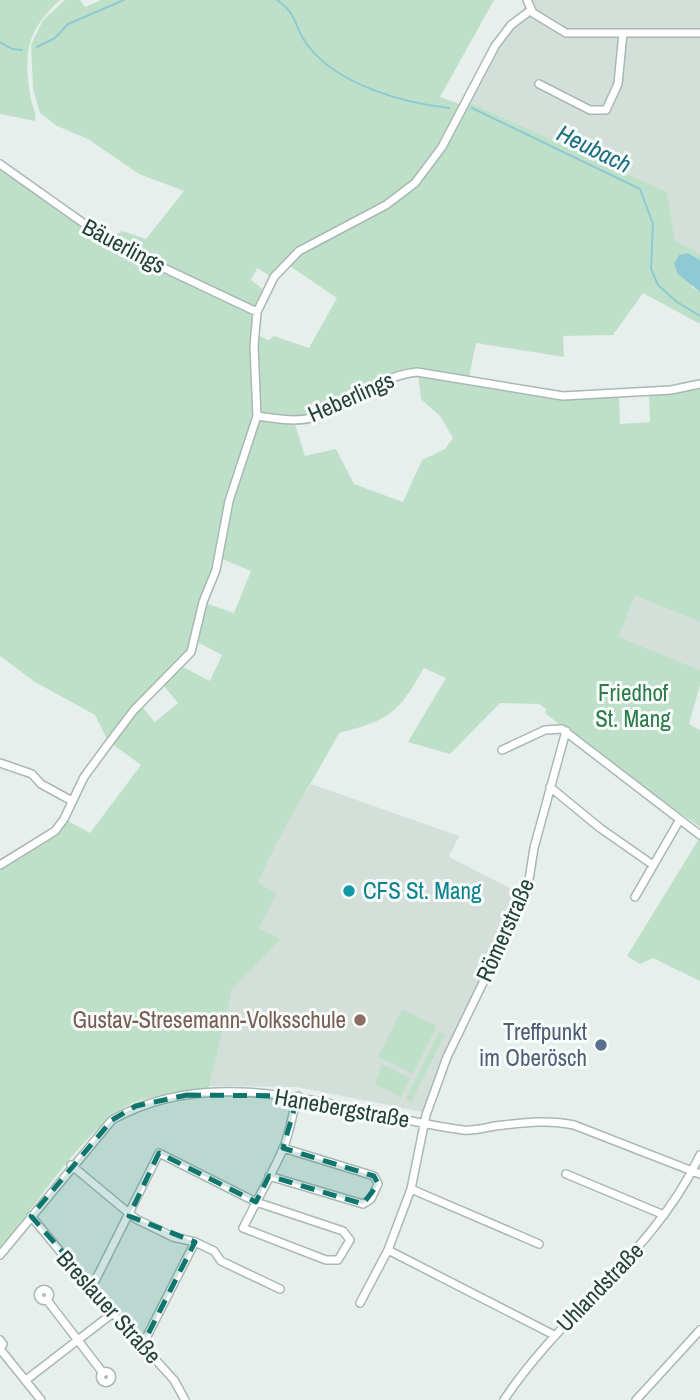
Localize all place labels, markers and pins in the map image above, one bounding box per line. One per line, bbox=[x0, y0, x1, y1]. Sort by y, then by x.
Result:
place label: CFS St. Mang bbox=[363, 875, 482, 906]
marker: CFS St. Mang bbox=[341, 883, 357, 899]
place label: Gustav-Stresemann-Volksschule bbox=[72, 1004, 346, 1035]
marker: Gustav-Stresemann-Volksschule bbox=[352, 1012, 368, 1028]
place label: Treffpunkt im Oberösch bbox=[479, 1016, 587, 1073]
marker: Treffpunkt im Oberösch bbox=[593, 1037, 609, 1053]

